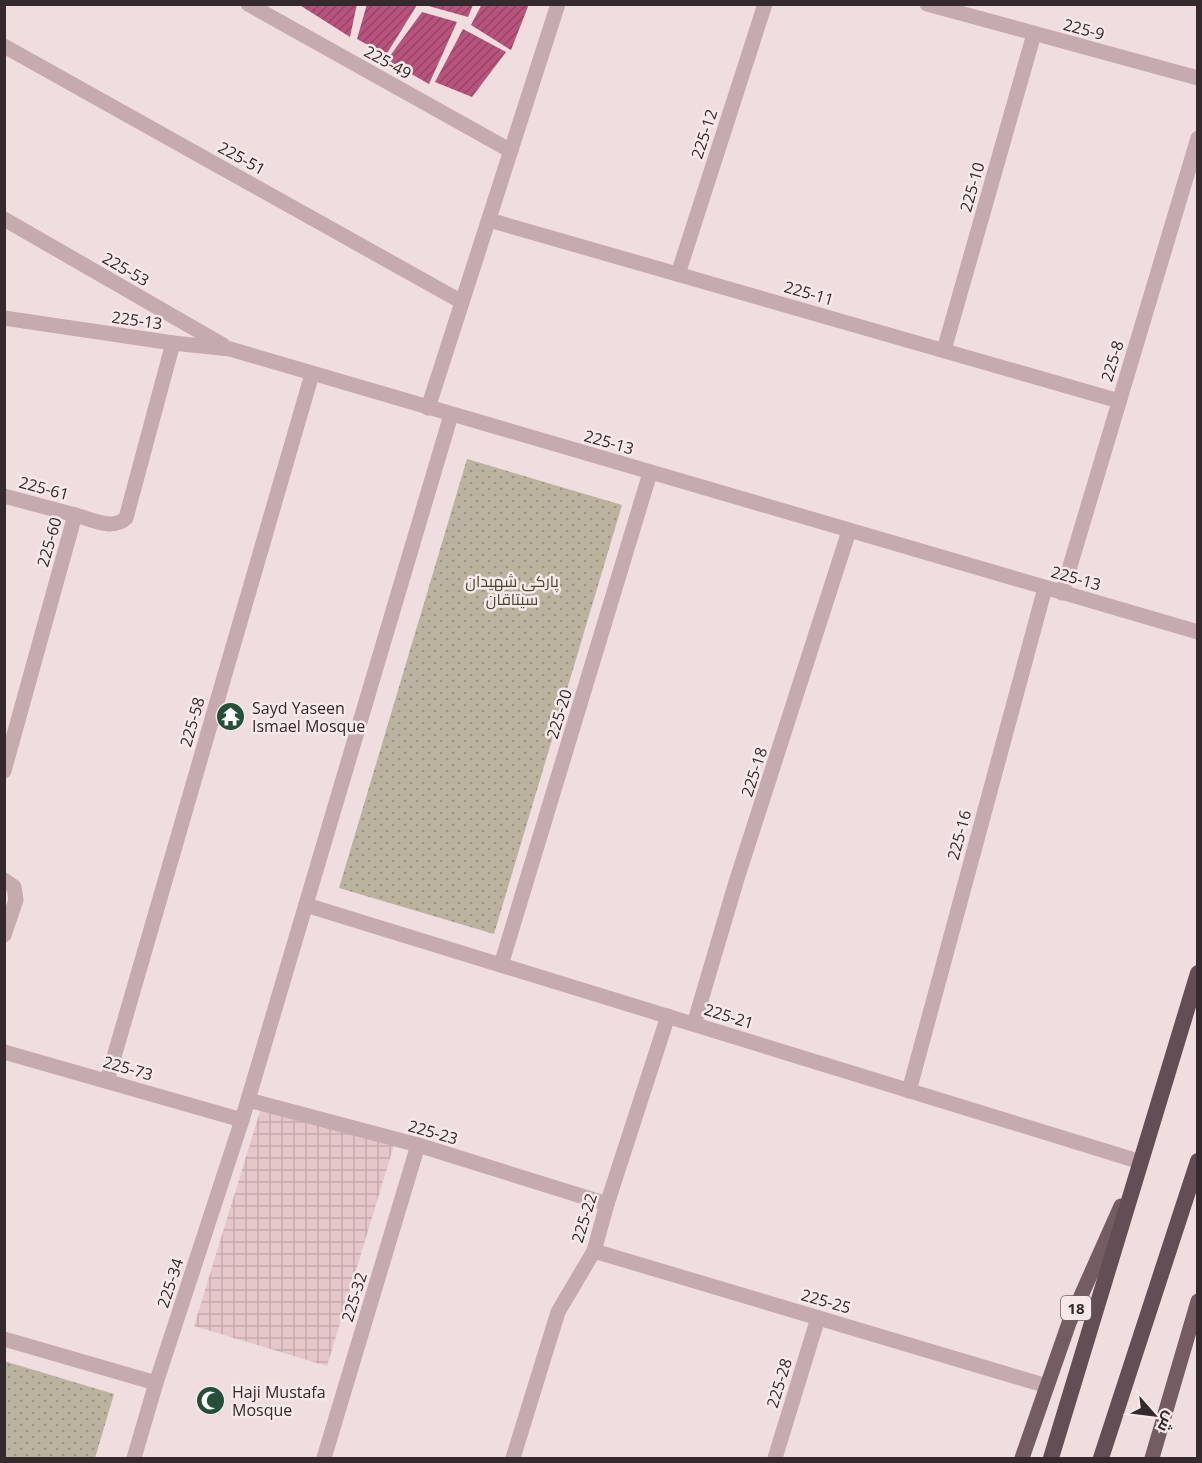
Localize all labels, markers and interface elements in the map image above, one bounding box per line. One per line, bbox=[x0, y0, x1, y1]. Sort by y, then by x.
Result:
street label: 225-9 bbox=[1061, 13, 1107, 45]
street label: 225-49 bbox=[360, 40, 416, 84]
street label: 225-12 bbox=[686, 106, 722, 162]
street label: 225-51 bbox=[214, 136, 270, 180]
street label: 225-10 bbox=[954, 160, 990, 214]
street label: 225-53 bbox=[98, 247, 154, 291]
street label: 225-11 bbox=[782, 275, 836, 311]
street label: 225-13 bbox=[110, 306, 164, 334]
street label: 225-8 bbox=[1095, 338, 1129, 384]
street label: 225-13 bbox=[582, 424, 636, 460]
street label: 225-61 bbox=[17, 471, 71, 505]
street label: 225-60 bbox=[31, 515, 67, 569]
street label: 225-13 bbox=[1049, 560, 1103, 596]
park label: پارکی شهیدان سیتاقان bbox=[465, 570, 559, 610]
street label: 225-20 bbox=[541, 686, 577, 742]
street label: 225-58 bbox=[174, 695, 210, 749]
place label: Sayd Yaseen Ismael Mosque bbox=[252, 697, 365, 737]
temple icon: Sayd Yaseen Ismael Mosque bbox=[215, 701, 247, 733]
street label: 225-18 bbox=[736, 744, 772, 800]
street label: 225-16 bbox=[942, 808, 976, 862]
street label: 225-21 bbox=[701, 998, 757, 1034]
street label: 225-73 bbox=[101, 1050, 155, 1086]
street label: 225-23 bbox=[406, 1114, 460, 1150]
street label: 225-22 bbox=[566, 1190, 602, 1246]
street label: 225-34 bbox=[152, 1255, 188, 1311]
street label: 225-32 bbox=[336, 1269, 372, 1325]
street label: 225-25 bbox=[799, 1283, 853, 1319]
road number: 18 bbox=[1061, 1296, 1091, 1320]
street label: 225-28 bbox=[761, 1355, 797, 1411]
place label: Haji Mustafa Mosque bbox=[232, 1381, 326, 1421]
mosque icon: Haji Mustafa Mosque bbox=[195, 1385, 227, 1417]
north arrow bbox=[1124, 1385, 1184, 1445]
text: ش bbox=[1153, 1408, 1182, 1436]

